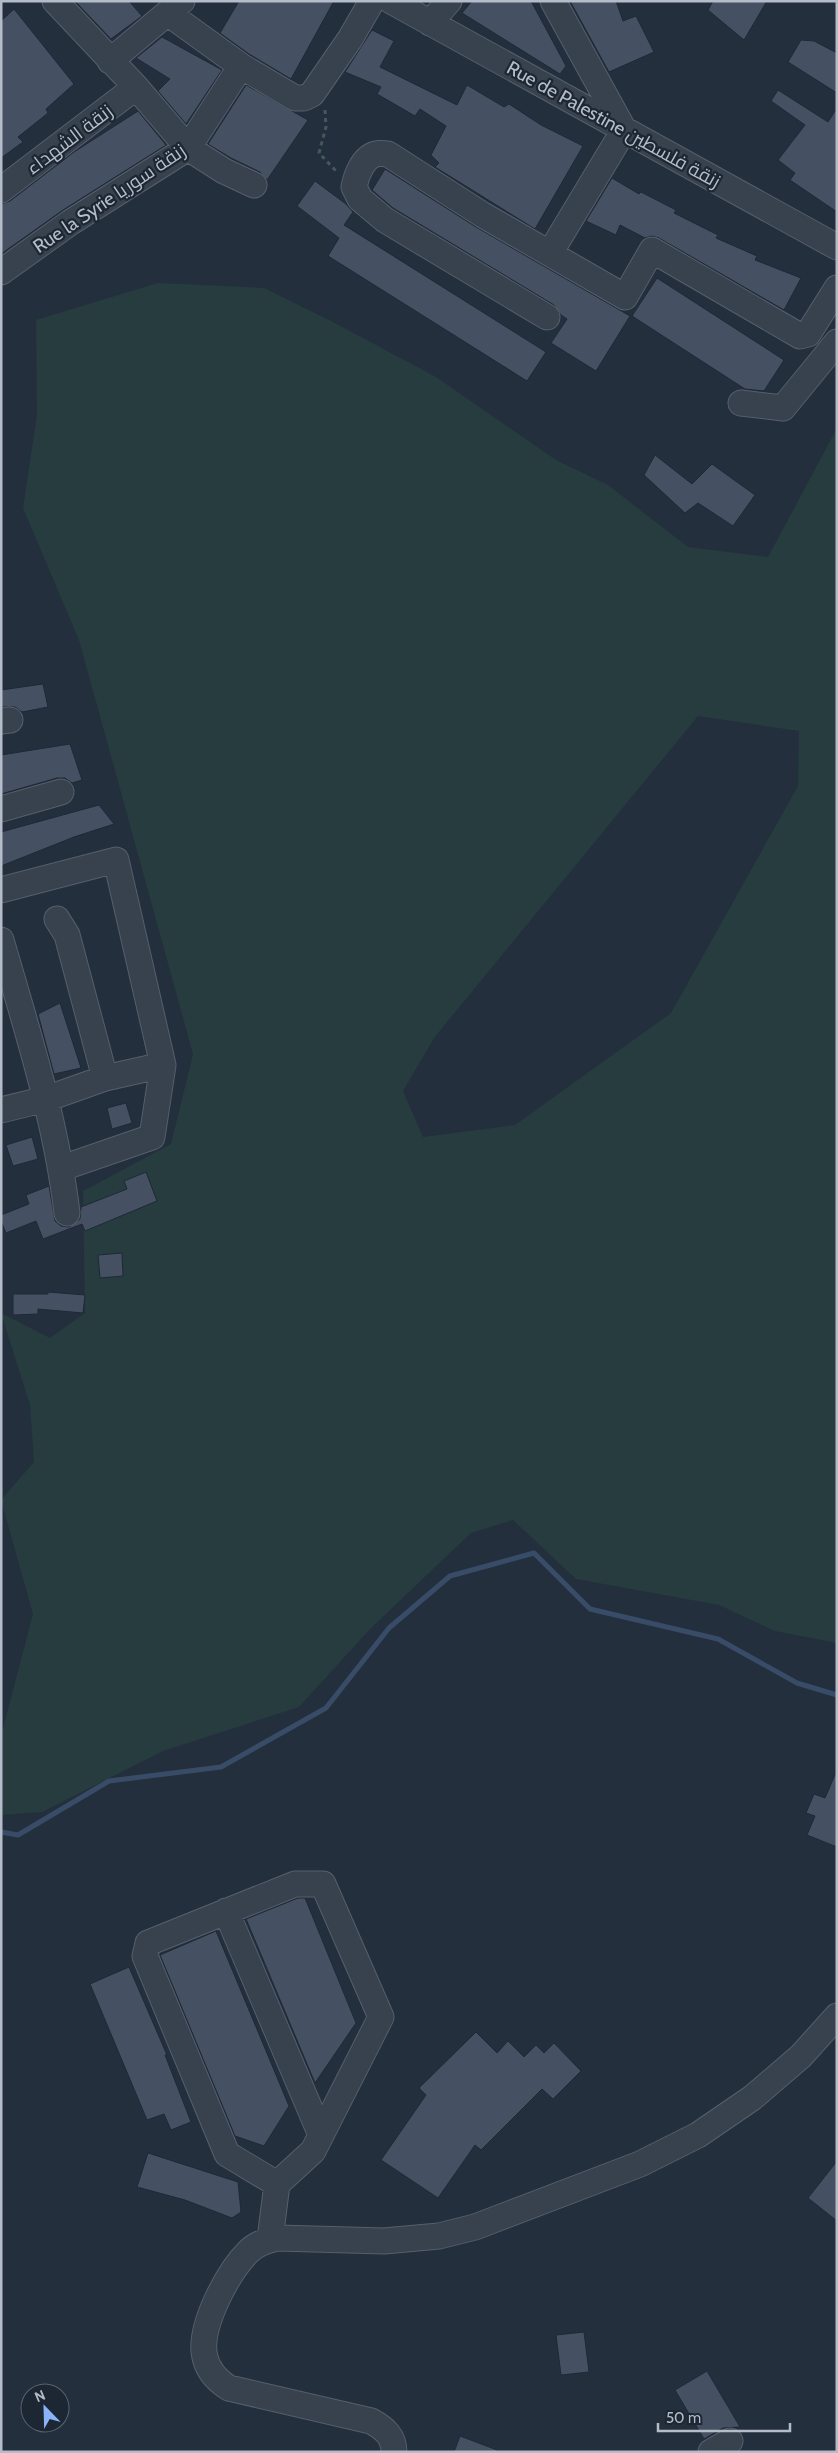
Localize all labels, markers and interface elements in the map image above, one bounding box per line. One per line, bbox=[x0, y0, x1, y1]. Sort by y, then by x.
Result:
street label: Rue de Palestine زنقة فلسطين bbox=[503, 56, 725, 193]
street label: زنقة الشهداء bbox=[22, 99, 117, 179]
street label: Rue la Syrie زنقة سوريا bbox=[29, 139, 190, 258]
north arrow bbox=[20, 2383, 70, 2433]
text: N bbox=[32, 2386, 48, 2406]
scale bar bbox=[658, 2400, 790, 2432]
text: 50 m bbox=[666, 2409, 701, 2427]

